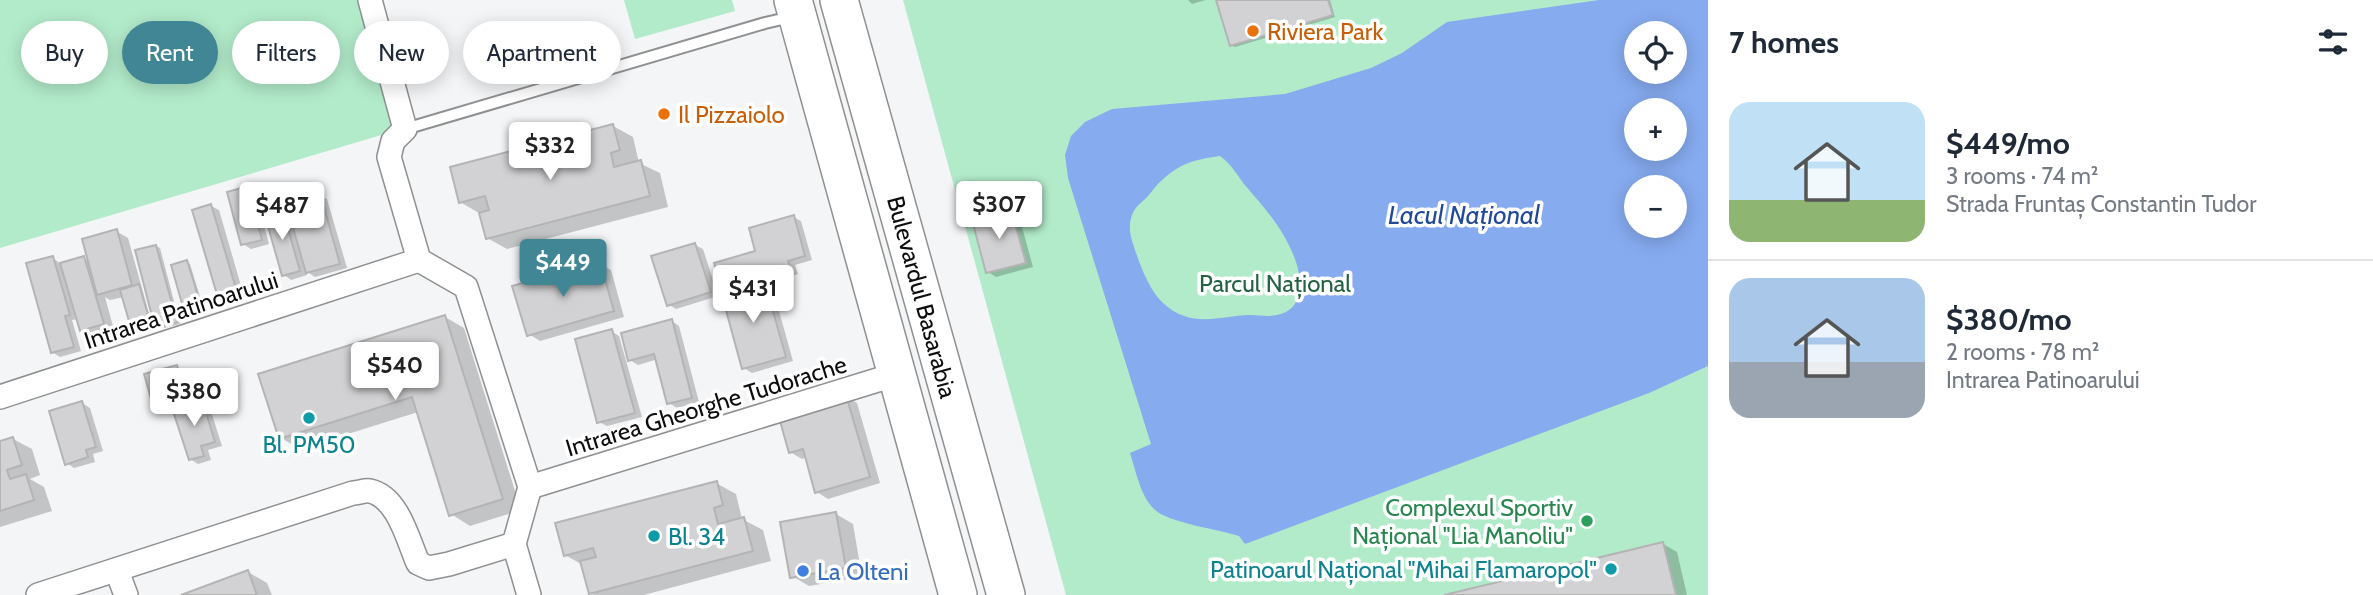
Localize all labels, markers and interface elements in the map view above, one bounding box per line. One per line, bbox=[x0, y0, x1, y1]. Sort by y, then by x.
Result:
place label: Riviera Park bbox=[1267, 17, 1383, 46]
chip: Buy bbox=[21, 21, 108, 84]
chip: Rent bbox=[122, 21, 218, 84]
chip: Filters bbox=[232, 21, 340, 84]
chip: New bbox=[354, 21, 449, 84]
chip: Apartment bbox=[463, 21, 621, 84]
map controls bbox=[1624, 21, 1687, 238]
button: locate bbox=[1624, 21, 1687, 84]
marker: Riviera Park bbox=[1245, 23, 1261, 39]
icon: filters bbox=[2314, 23, 2352, 61]
text: 7 homes bbox=[1729, 24, 1839, 61]
button: + bbox=[1624, 98, 1687, 161]
place label: Il Pizzaiolo bbox=[678, 100, 785, 129]
marker: Il Pizzaiolo bbox=[656, 106, 672, 122]
pin: $332 bbox=[509, 122, 591, 182]
text: $449/mo bbox=[1946, 125, 2070, 162]
icon: home bbox=[1785, 130, 1869, 214]
text: $332 bbox=[525, 131, 575, 159]
text: 3 rooms · 74 m² bbox=[1946, 162, 2098, 190]
button: − bbox=[1624, 175, 1687, 238]
pin: $487 bbox=[241, 182, 323, 242]
pin: $307 bbox=[958, 182, 1040, 241]
text: $307 bbox=[972, 190, 1026, 218]
text: Strada Fruntaș Constantin Tudor bbox=[1946, 190, 2256, 218]
text: $487 bbox=[255, 191, 309, 219]
street label: Bulevardul Basarabia bbox=[881, 193, 963, 402]
water label: Lacul Național bbox=[1388, 199, 1540, 231]
pin: $449 bbox=[522, 240, 604, 299]
text: $449 bbox=[536, 248, 590, 276]
street label: Intrarea Patinoarului bbox=[80, 265, 282, 355]
pin: $431 bbox=[712, 266, 794, 325]
park label: Parcul Național bbox=[1199, 269, 1351, 299]
text: $431 bbox=[729, 274, 777, 302]
text: $380/mo bbox=[1946, 301, 2072, 338]
icon: home bbox=[1785, 306, 1869, 390]
text: 2 rooms · 78 m² bbox=[1946, 338, 2100, 366]
pin: $540 bbox=[354, 342, 436, 402]
street label: Intrarea Gheorghe Tudorache bbox=[562, 349, 850, 463]
text: $540 bbox=[367, 351, 423, 379]
text: Intrarea Patinoarului bbox=[1946, 366, 2140, 394]
pin: $380 bbox=[153, 368, 235, 428]
text: $380 bbox=[166, 377, 222, 405]
marker: Bl. PM50 bbox=[301, 410, 317, 426]
place label: Bl. PM50 bbox=[263, 430, 355, 459]
place label: Complexul Sportiv Național "Lia Manoliu" bbox=[1352, 493, 1573, 551]
marker: Complexul Sportiv Național "Lia Manoliu" bbox=[1579, 513, 1595, 529]
place label: Bl. 34 bbox=[668, 522, 725, 551]
marker: Bl. 34 bbox=[646, 528, 662, 544]
place label: Patinoarul Național "Mihai Flamaropol" bbox=[1210, 555, 1597, 585]
place label: La Olteni bbox=[817, 557, 909, 586]
marker: Patinoarul Național "Mihai Flamaropol" bbox=[1603, 561, 1619, 577]
marker: La Olteni bbox=[795, 563, 811, 579]

